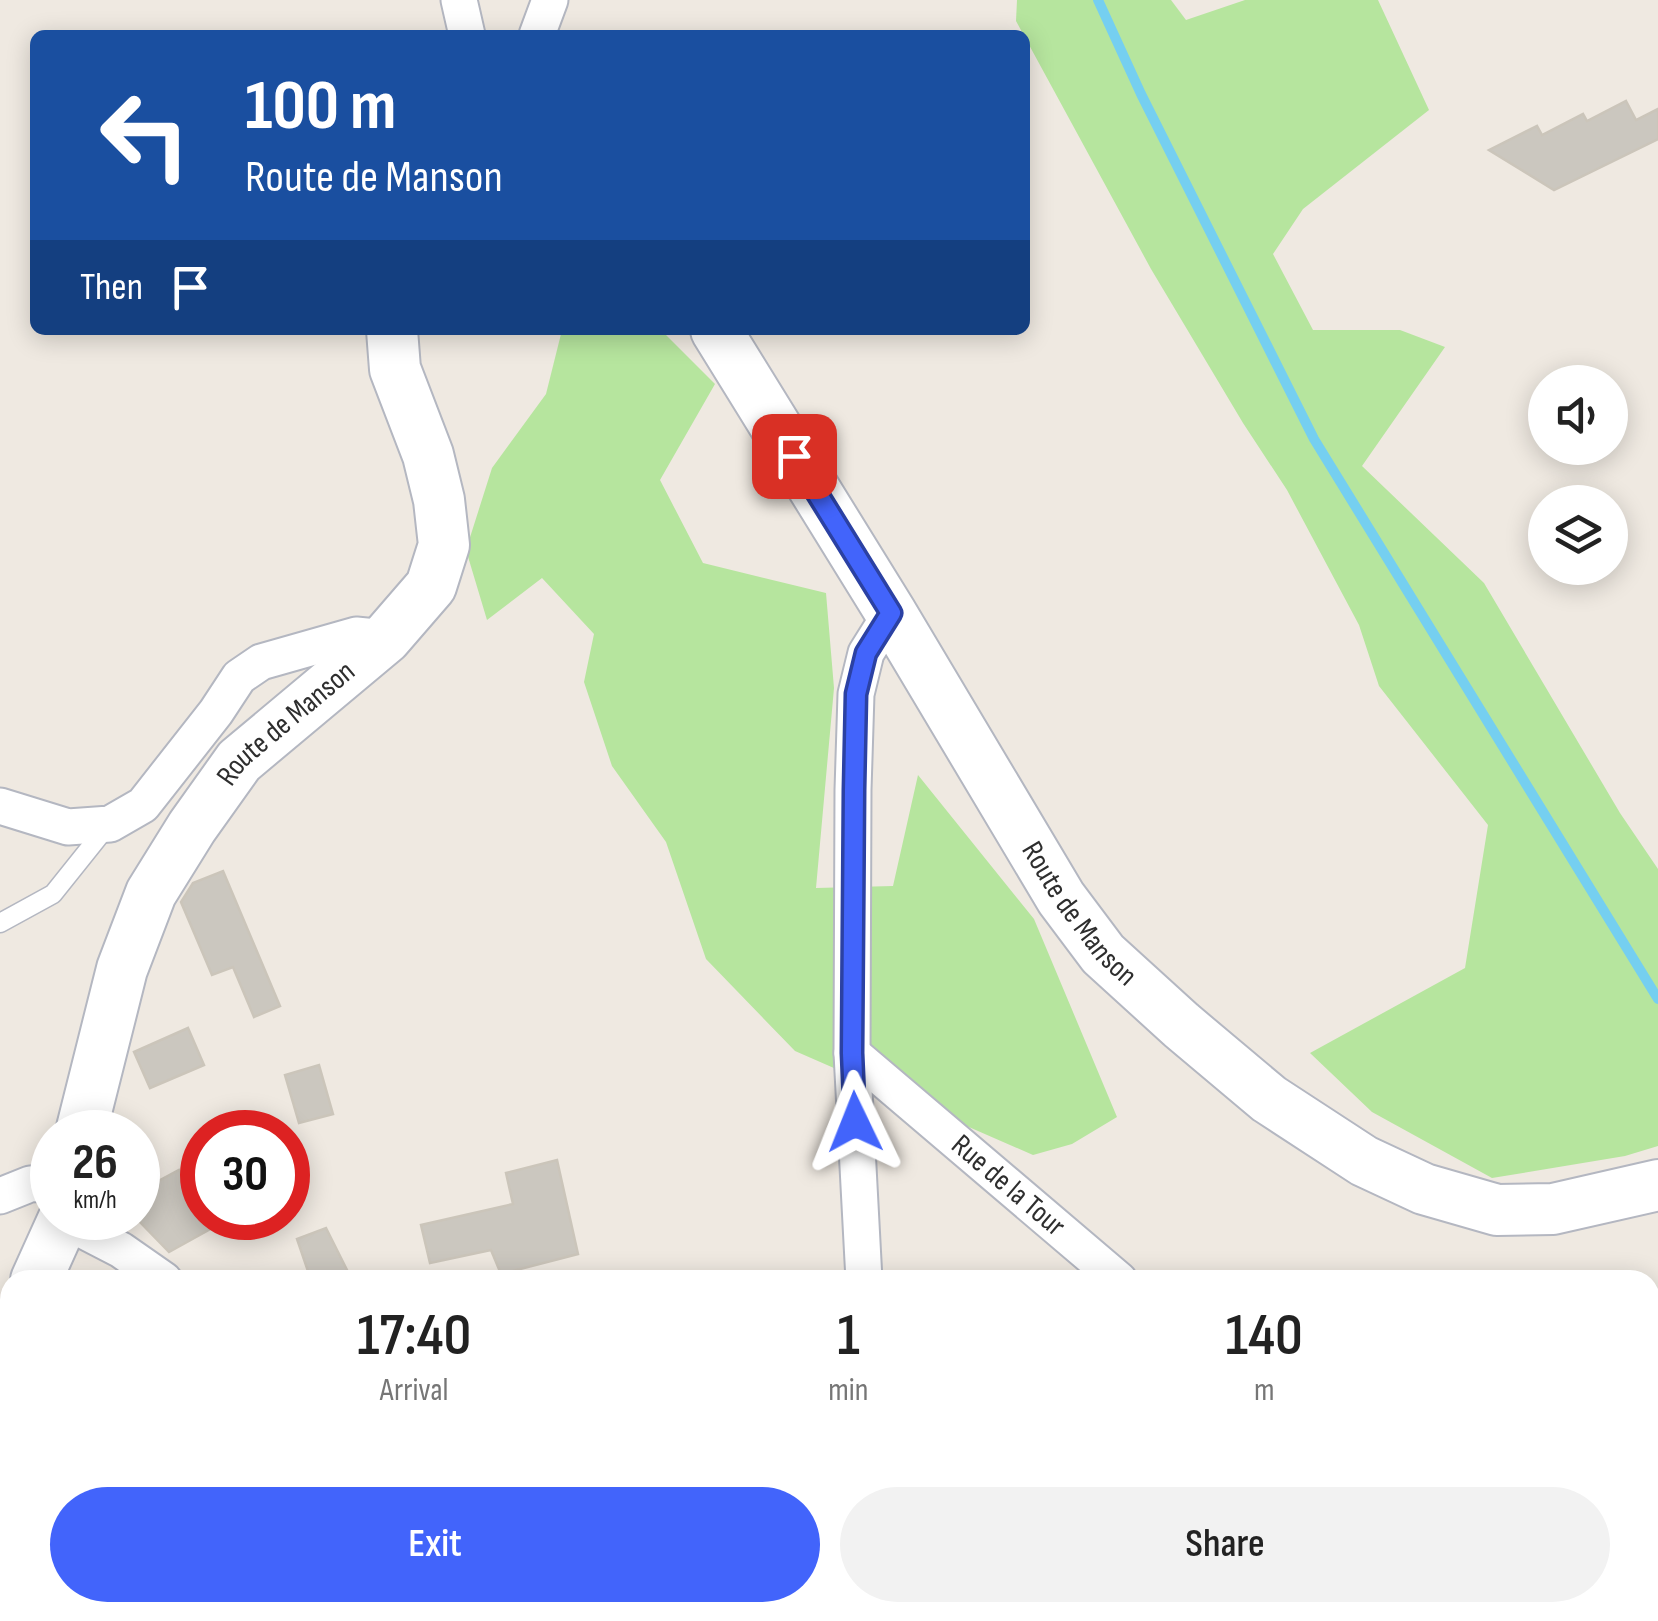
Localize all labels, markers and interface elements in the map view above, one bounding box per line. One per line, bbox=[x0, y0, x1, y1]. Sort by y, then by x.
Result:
text: 100 m bbox=[245, 65, 396, 149]
icon: left bbox=[80, 70, 210, 200]
text: Route de Manson bbox=[245, 150, 503, 205]
icon: arrive bbox=[163, 260, 218, 315]
text: Then bbox=[80, 265, 143, 310]
map controls bbox=[1528, 365, 1628, 585]
button: sound bbox=[1528, 365, 1628, 465]
pin bbox=[752, 414, 837, 499]
icon: arrive bbox=[767, 429, 822, 484]
button: layers bbox=[1528, 485, 1628, 585]
street label: Route de Manson bbox=[209, 654, 362, 793]
street label: Route de Manson bbox=[1013, 835, 1144, 994]
position arrow bbox=[803, 1070, 907, 1174]
speed limit sign: 30 bbox=[180, 1110, 310, 1240]
street label: Rue de la Tour bbox=[944, 1127, 1073, 1245]
text: 26 bbox=[72, 1133, 118, 1193]
text: km/h bbox=[73, 1185, 117, 1216]
text: 17:40 bbox=[357, 1300, 471, 1372]
text: 1 bbox=[837, 1300, 860, 1372]
text: 140 bbox=[1226, 1300, 1303, 1372]
text: Arrival bbox=[380, 1371, 449, 1410]
text: min bbox=[828, 1371, 869, 1410]
text: m bbox=[1254, 1371, 1275, 1410]
button: Exit bbox=[50, 1487, 820, 1602]
button: Share bbox=[840, 1487, 1610, 1602]

